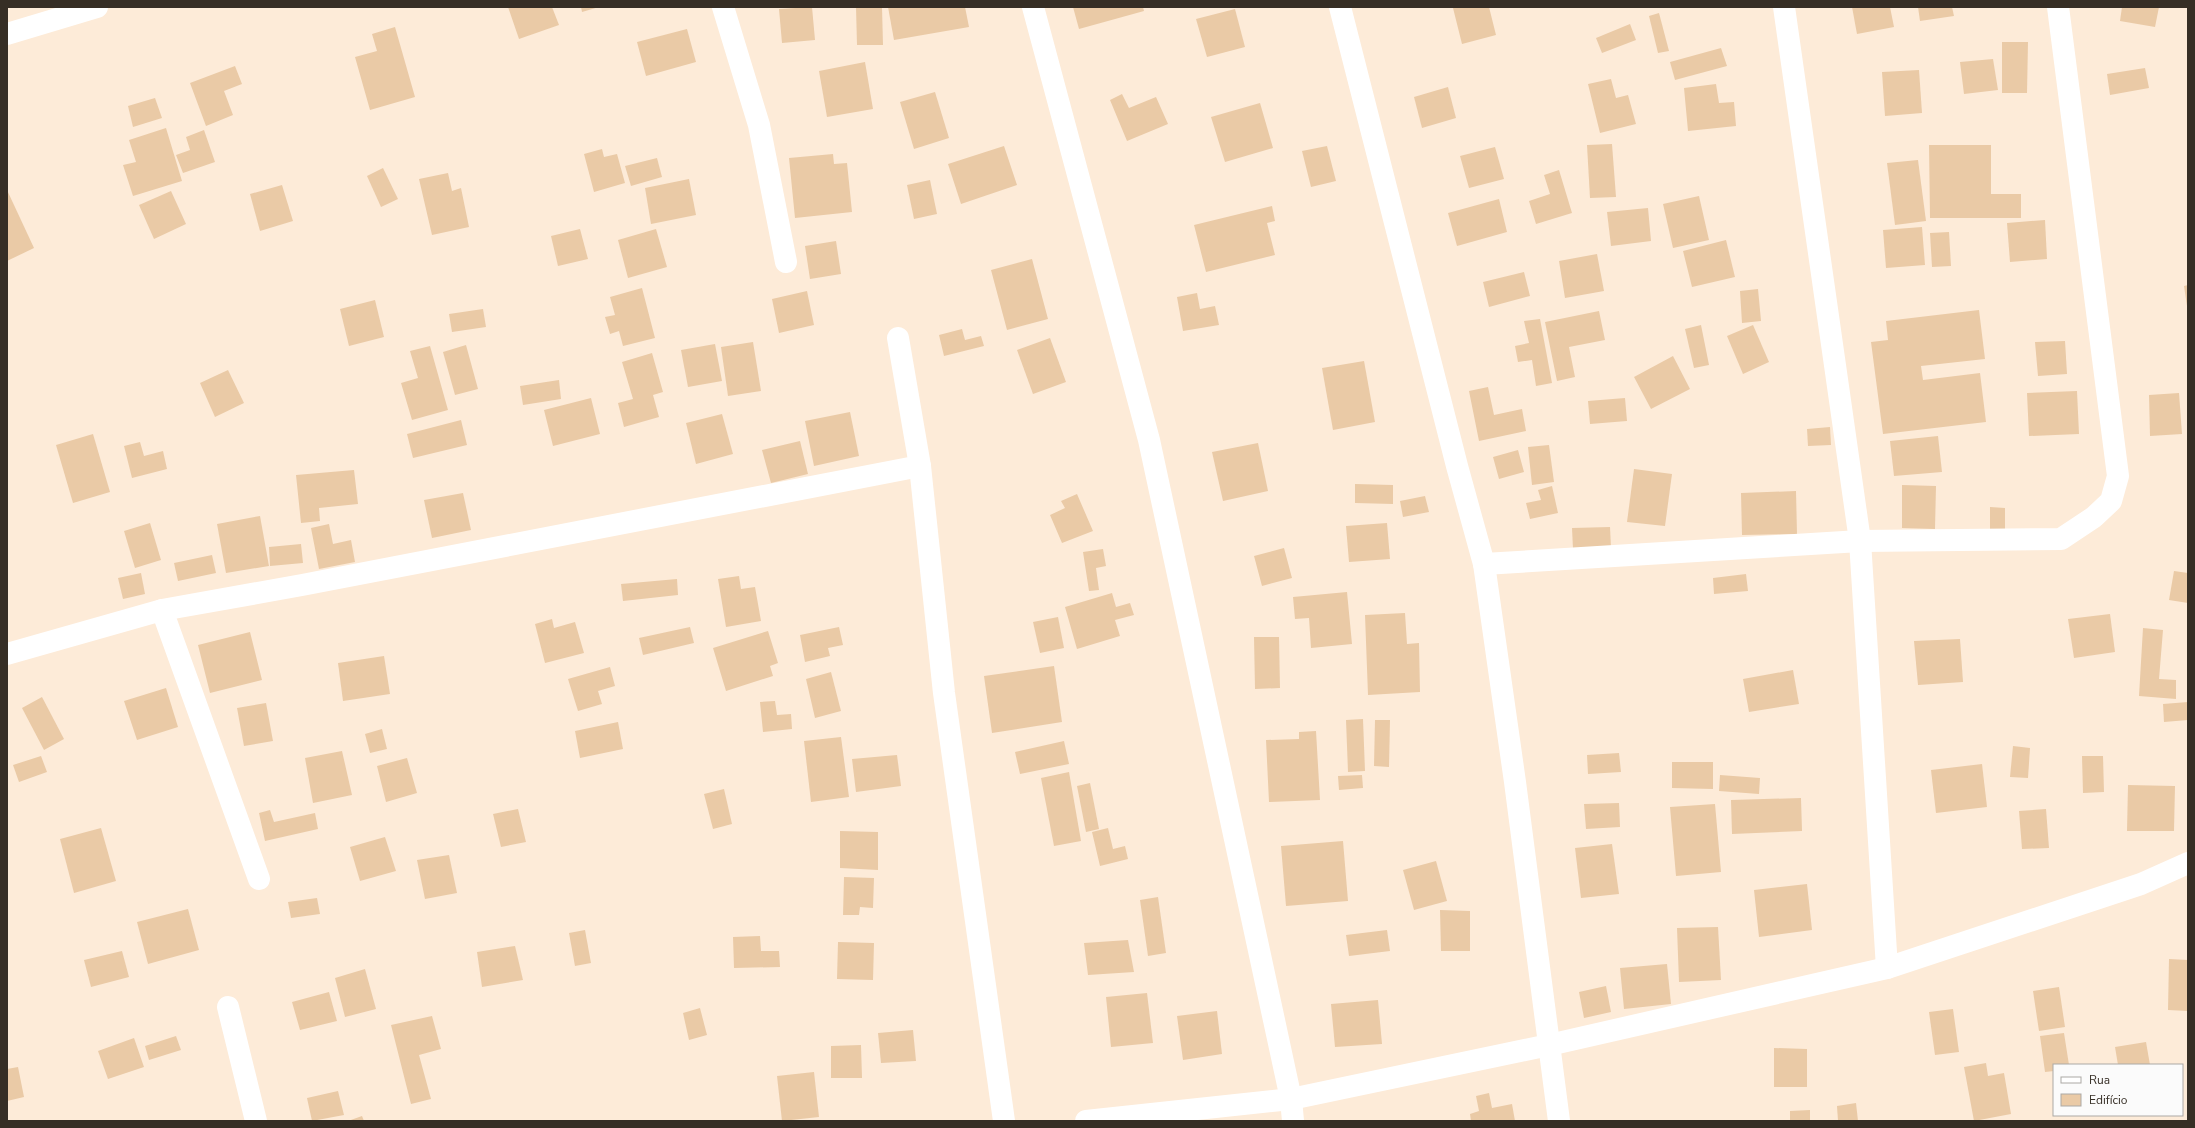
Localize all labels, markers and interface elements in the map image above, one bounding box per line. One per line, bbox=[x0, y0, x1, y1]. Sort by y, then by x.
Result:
legend bbox=[2053, 1064, 2183, 1116]
text: Rua bbox=[2089, 1072, 2110, 1088]
text: Edifício bbox=[2089, 1092, 2128, 1108]

